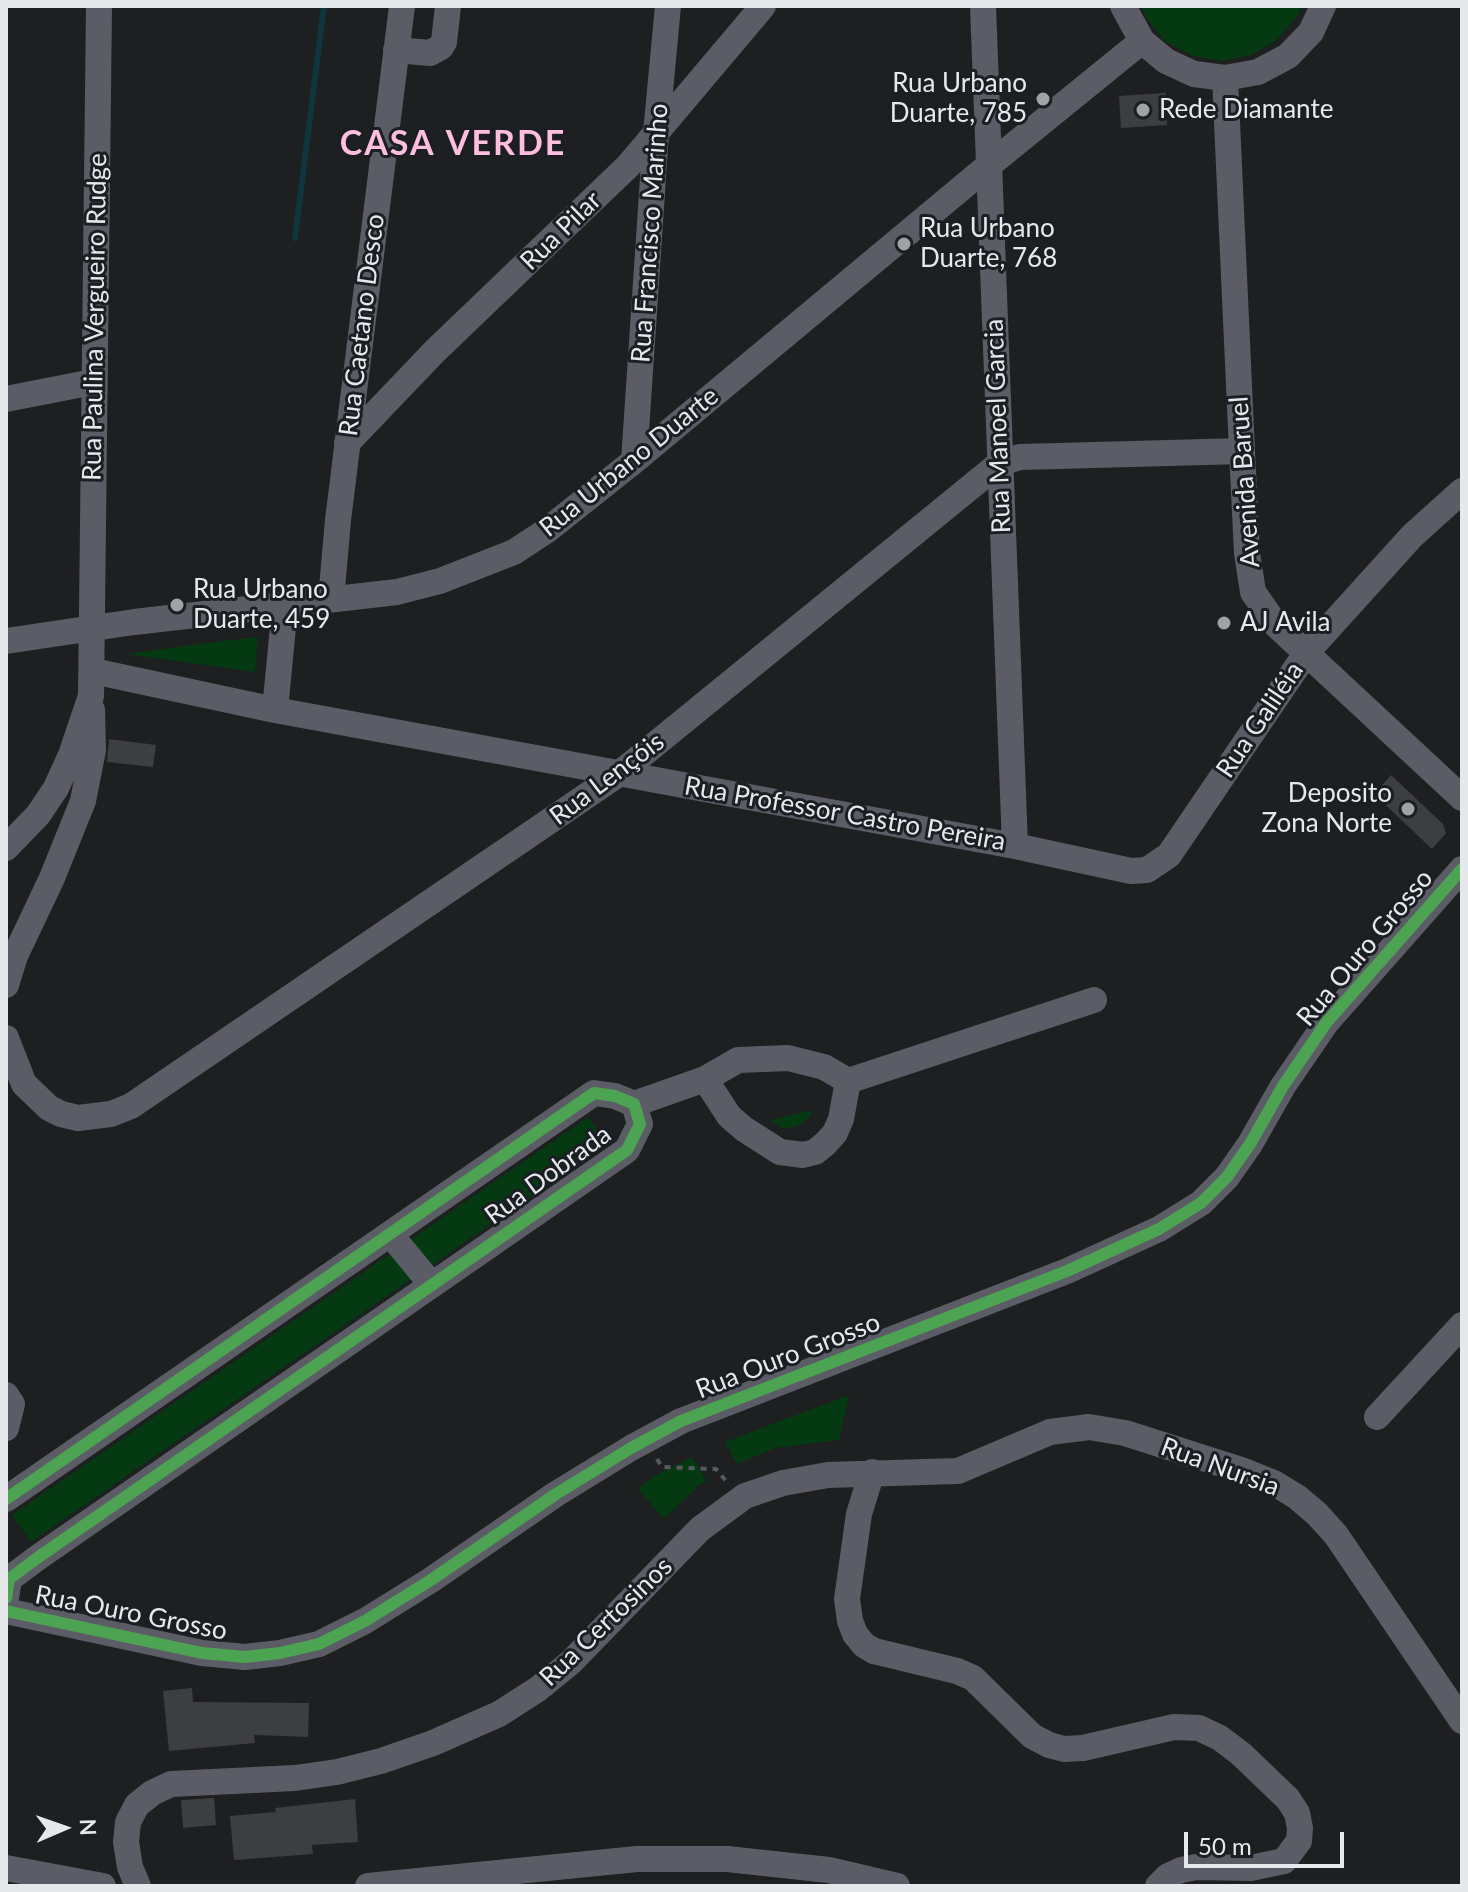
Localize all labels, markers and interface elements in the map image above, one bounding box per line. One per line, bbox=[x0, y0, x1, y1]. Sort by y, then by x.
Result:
place label: Rua Urbano Duarte, 785 bbox=[890, 68, 1027, 130]
marker: Rua Urbano Duarte, 785 bbox=[1034, 90, 1052, 108]
place label: Rede Diamante bbox=[1159, 94, 1333, 126]
marker: Rede Diamante bbox=[1134, 101, 1152, 119]
street label: Rua Francisco Marinho bbox=[625, 102, 675, 364]
district label: CASA VERDE bbox=[340, 124, 566, 164]
street label: Rua Paulina Vergueiro Rudge bbox=[77, 153, 113, 481]
street label: Rua Pilar bbox=[514, 185, 608, 277]
street label: Rua Caetano Desco bbox=[333, 212, 391, 438]
place label: Rua Urbano Duarte, 768 bbox=[920, 213, 1057, 274]
marker: Rua Urbano Duarte, 768 bbox=[895, 235, 913, 253]
street label: Rua Manoel Garcia bbox=[979, 318, 1017, 534]
street label: Rua Urbano Duarte bbox=[533, 380, 725, 544]
street label: Avenida Baruel bbox=[1223, 395, 1267, 569]
place label: Rua Urbano Duarte, 459 bbox=[193, 574, 330, 636]
marker: Rua Urbano Duarte, 459 bbox=[168, 596, 186, 614]
place label: AJ Avila bbox=[1240, 607, 1331, 639]
marker: AJ Avila bbox=[1215, 614, 1233, 632]
street label: Rua Galiléia bbox=[1210, 656, 1310, 784]
street label: Rua Lençóis bbox=[544, 726, 670, 832]
street label: Rua Professor Castro Pereira bbox=[682, 770, 1008, 858]
place label: Deposito Zona Norte bbox=[1262, 778, 1392, 840]
marker: Deposito Zona Norte bbox=[1399, 800, 1417, 818]
street label: Rua Ouro Grosso bbox=[1290, 863, 1440, 1033]
street label: Rua Dobrada bbox=[479, 1119, 617, 1231]
street label: Rua Ouro Grosso bbox=[691, 1306, 885, 1406]
street label: Rua Nursia bbox=[1157, 1431, 1283, 1503]
street label: Rua Certosinos bbox=[533, 1551, 679, 1693]
street label: Rua Ouro Grosso bbox=[32, 1579, 230, 1647]
north arrow bbox=[24, 1788, 104, 1868]
scale bar bbox=[1188, 1816, 1348, 1866]
text: N bbox=[75, 1818, 102, 1836]
text: 50 m bbox=[1198, 1831, 1252, 1860]

